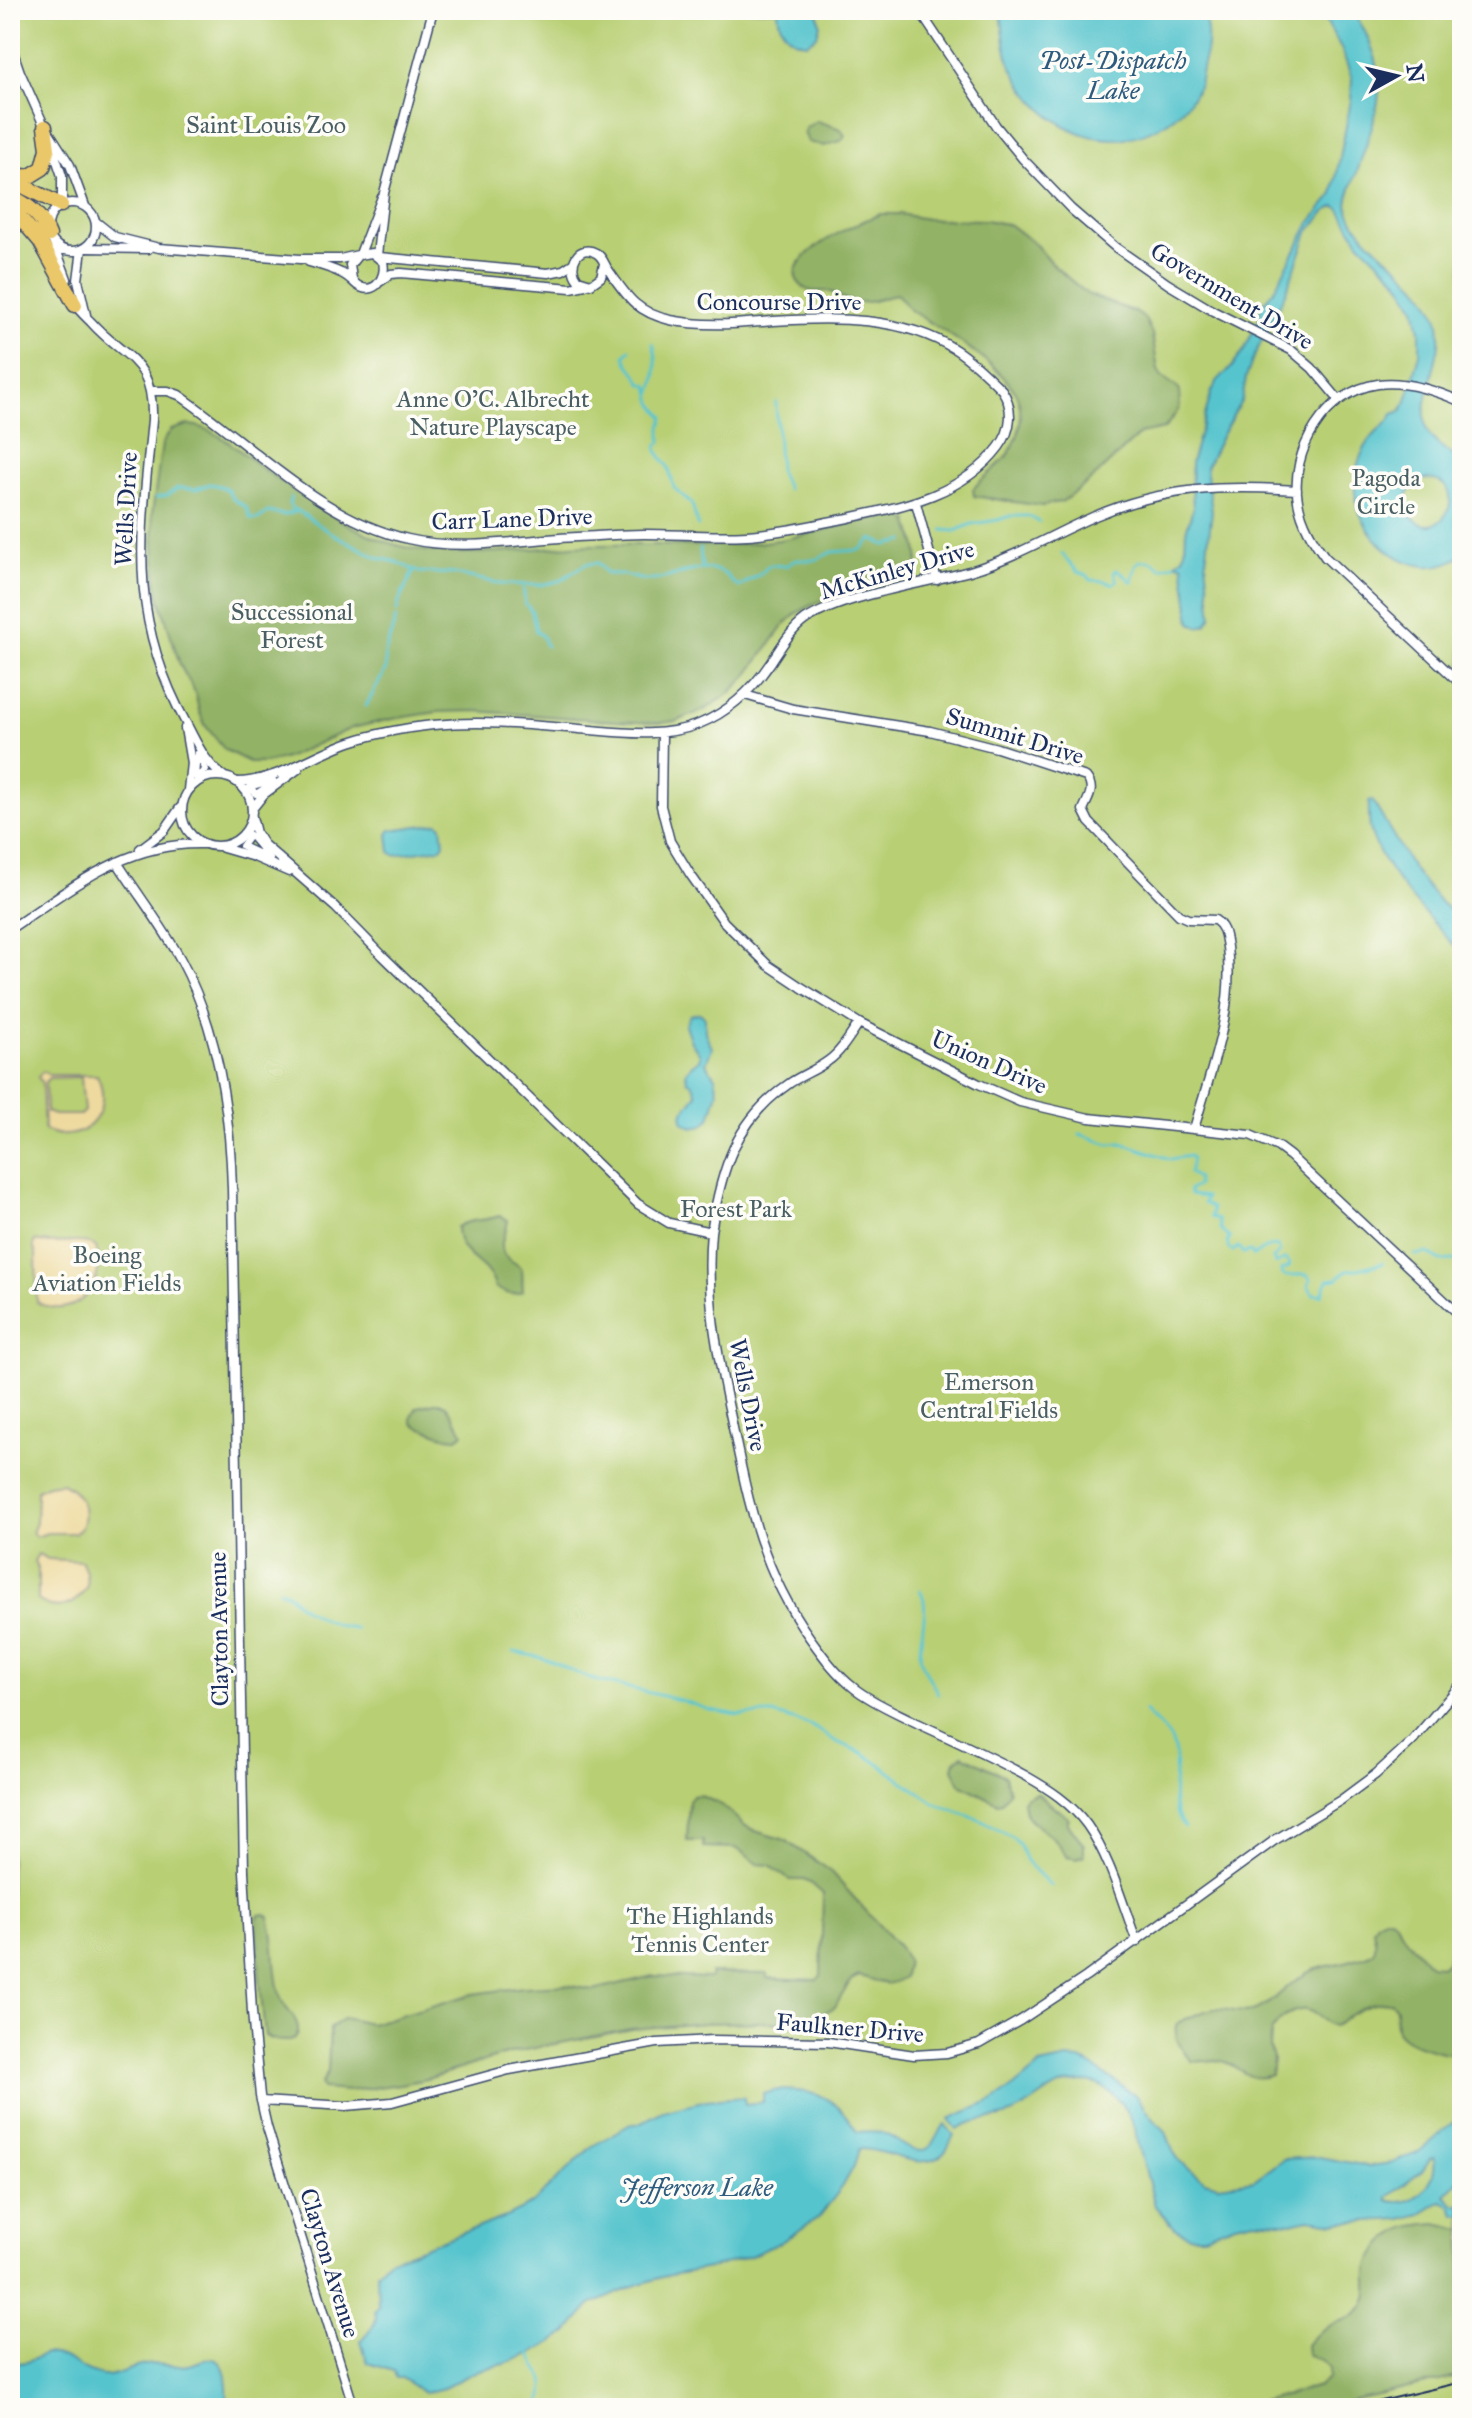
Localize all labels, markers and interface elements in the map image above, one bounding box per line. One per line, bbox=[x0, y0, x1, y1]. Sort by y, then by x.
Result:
north arrow bbox=[1356, 36, 1436, 116]
water label: Post-Dispatch Lake bbox=[1039, 44, 1187, 106]
text: N bbox=[1401, 62, 1430, 85]
park label: Saint Louis Zoo bbox=[186, 110, 346, 140]
street label: Government Drive bbox=[1145, 236, 1319, 356]
street label: Concourse Drive bbox=[696, 287, 862, 317]
park label: Anne O’C. Albrecht Nature Playscape bbox=[396, 384, 590, 442]
street label: Wells Drive bbox=[108, 451, 144, 567]
park label: Pagoda Circle bbox=[1351, 463, 1421, 521]
street label: Carr Lane Drive bbox=[431, 501, 593, 537]
street label: McKinley Drive bbox=[816, 534, 978, 606]
park label: Successional Forest bbox=[231, 597, 354, 655]
street label: Summit Drive bbox=[942, 701, 1088, 771]
street label: Union Drive bbox=[926, 1023, 1052, 1101]
park label: Forest Park bbox=[680, 1194, 793, 1224]
park label: Boeing Aviation Fields bbox=[32, 1240, 181, 1298]
street label: Wells Drive bbox=[722, 1336, 774, 1454]
park label: Emerson Central Fields bbox=[920, 1367, 1058, 1425]
street label: Clayton Avenue bbox=[203, 1551, 235, 1707]
park label: The Highlands Tennis Center bbox=[626, 1901, 774, 1959]
street label: Faulkner Drive bbox=[775, 2007, 925, 2049]
water label: Jefferson Lake bbox=[619, 2171, 774, 2205]
street label: Clayton Avenue bbox=[293, 2185, 367, 2341]

